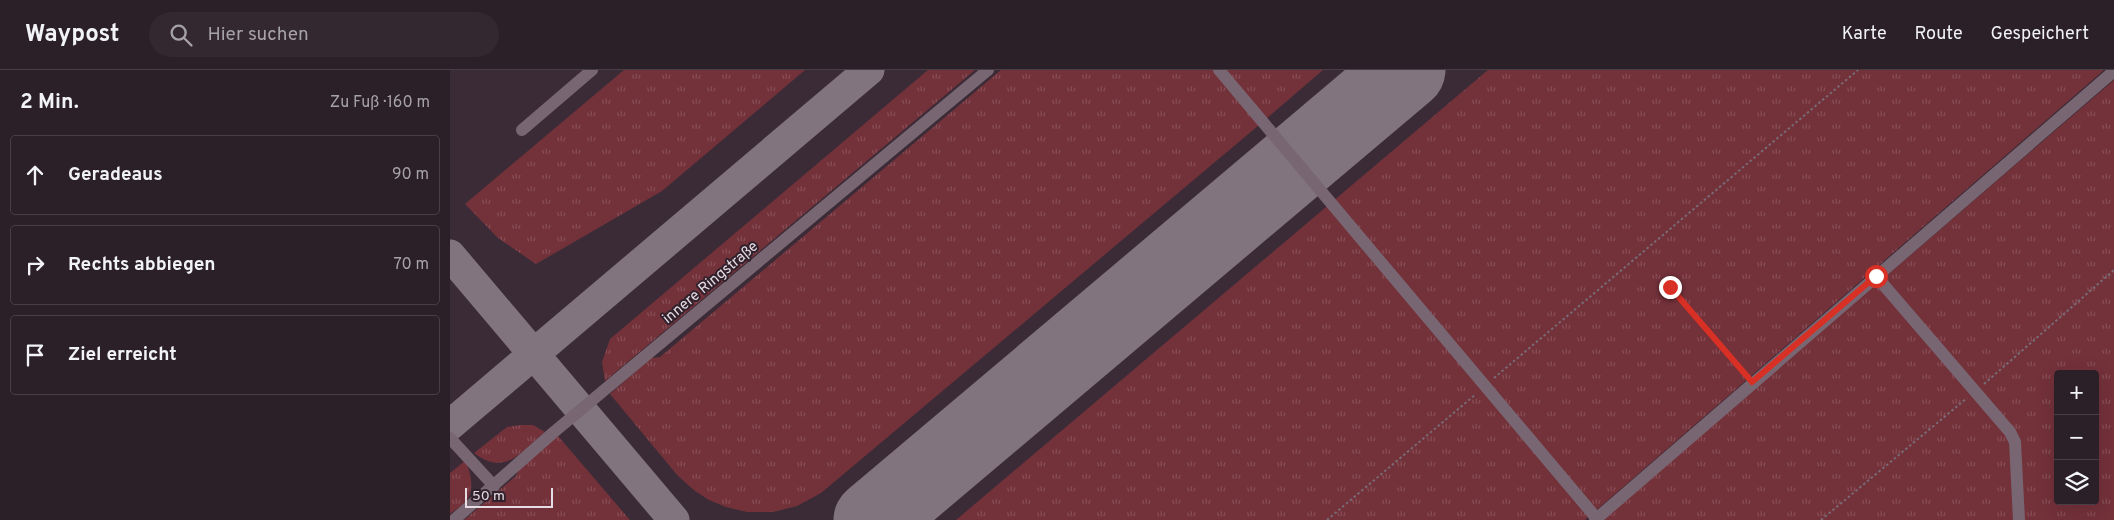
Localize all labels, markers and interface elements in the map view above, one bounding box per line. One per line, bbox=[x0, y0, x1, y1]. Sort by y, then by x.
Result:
search box bbox=[149, 12, 499, 57]
text: Waypost bbox=[25, 20, 119, 50]
icon: search bbox=[167, 21, 195, 49]
text: Hier suchen bbox=[207, 23, 309, 47]
text: Karte bbox=[1842, 23, 1887, 46]
text: Route bbox=[1915, 23, 1963, 46]
text: Gespeichert bbox=[1991, 23, 2089, 46]
text: 2 Min. bbox=[20, 89, 79, 116]
text: Zu Fuß · 160 m bbox=[330, 93, 430, 113]
icon: ahead bbox=[21, 161, 49, 189]
text: Geradeaus bbox=[68, 163, 163, 187]
text: 90 m bbox=[392, 165, 429, 185]
street label: innere Ringstraße bbox=[659, 238, 763, 329]
icon: right bbox=[21, 251, 49, 279]
text: Rechts abbiegen bbox=[68, 253, 216, 277]
text: 70 m bbox=[394, 255, 429, 275]
route start bbox=[1865, 265, 1888, 288]
route end bbox=[1659, 276, 1682, 299]
icon: arrive bbox=[21, 341, 49, 369]
text: Ziel erreicht bbox=[68, 343, 177, 367]
map controls bbox=[2054, 370, 2099, 505]
button: + bbox=[2054, 370, 2099, 415]
button: − bbox=[2054, 415, 2099, 460]
button: layers bbox=[2054, 460, 2099, 505]
scale bar bbox=[465, 485, 552, 508]
text: 50 m bbox=[472, 488, 505, 505]

